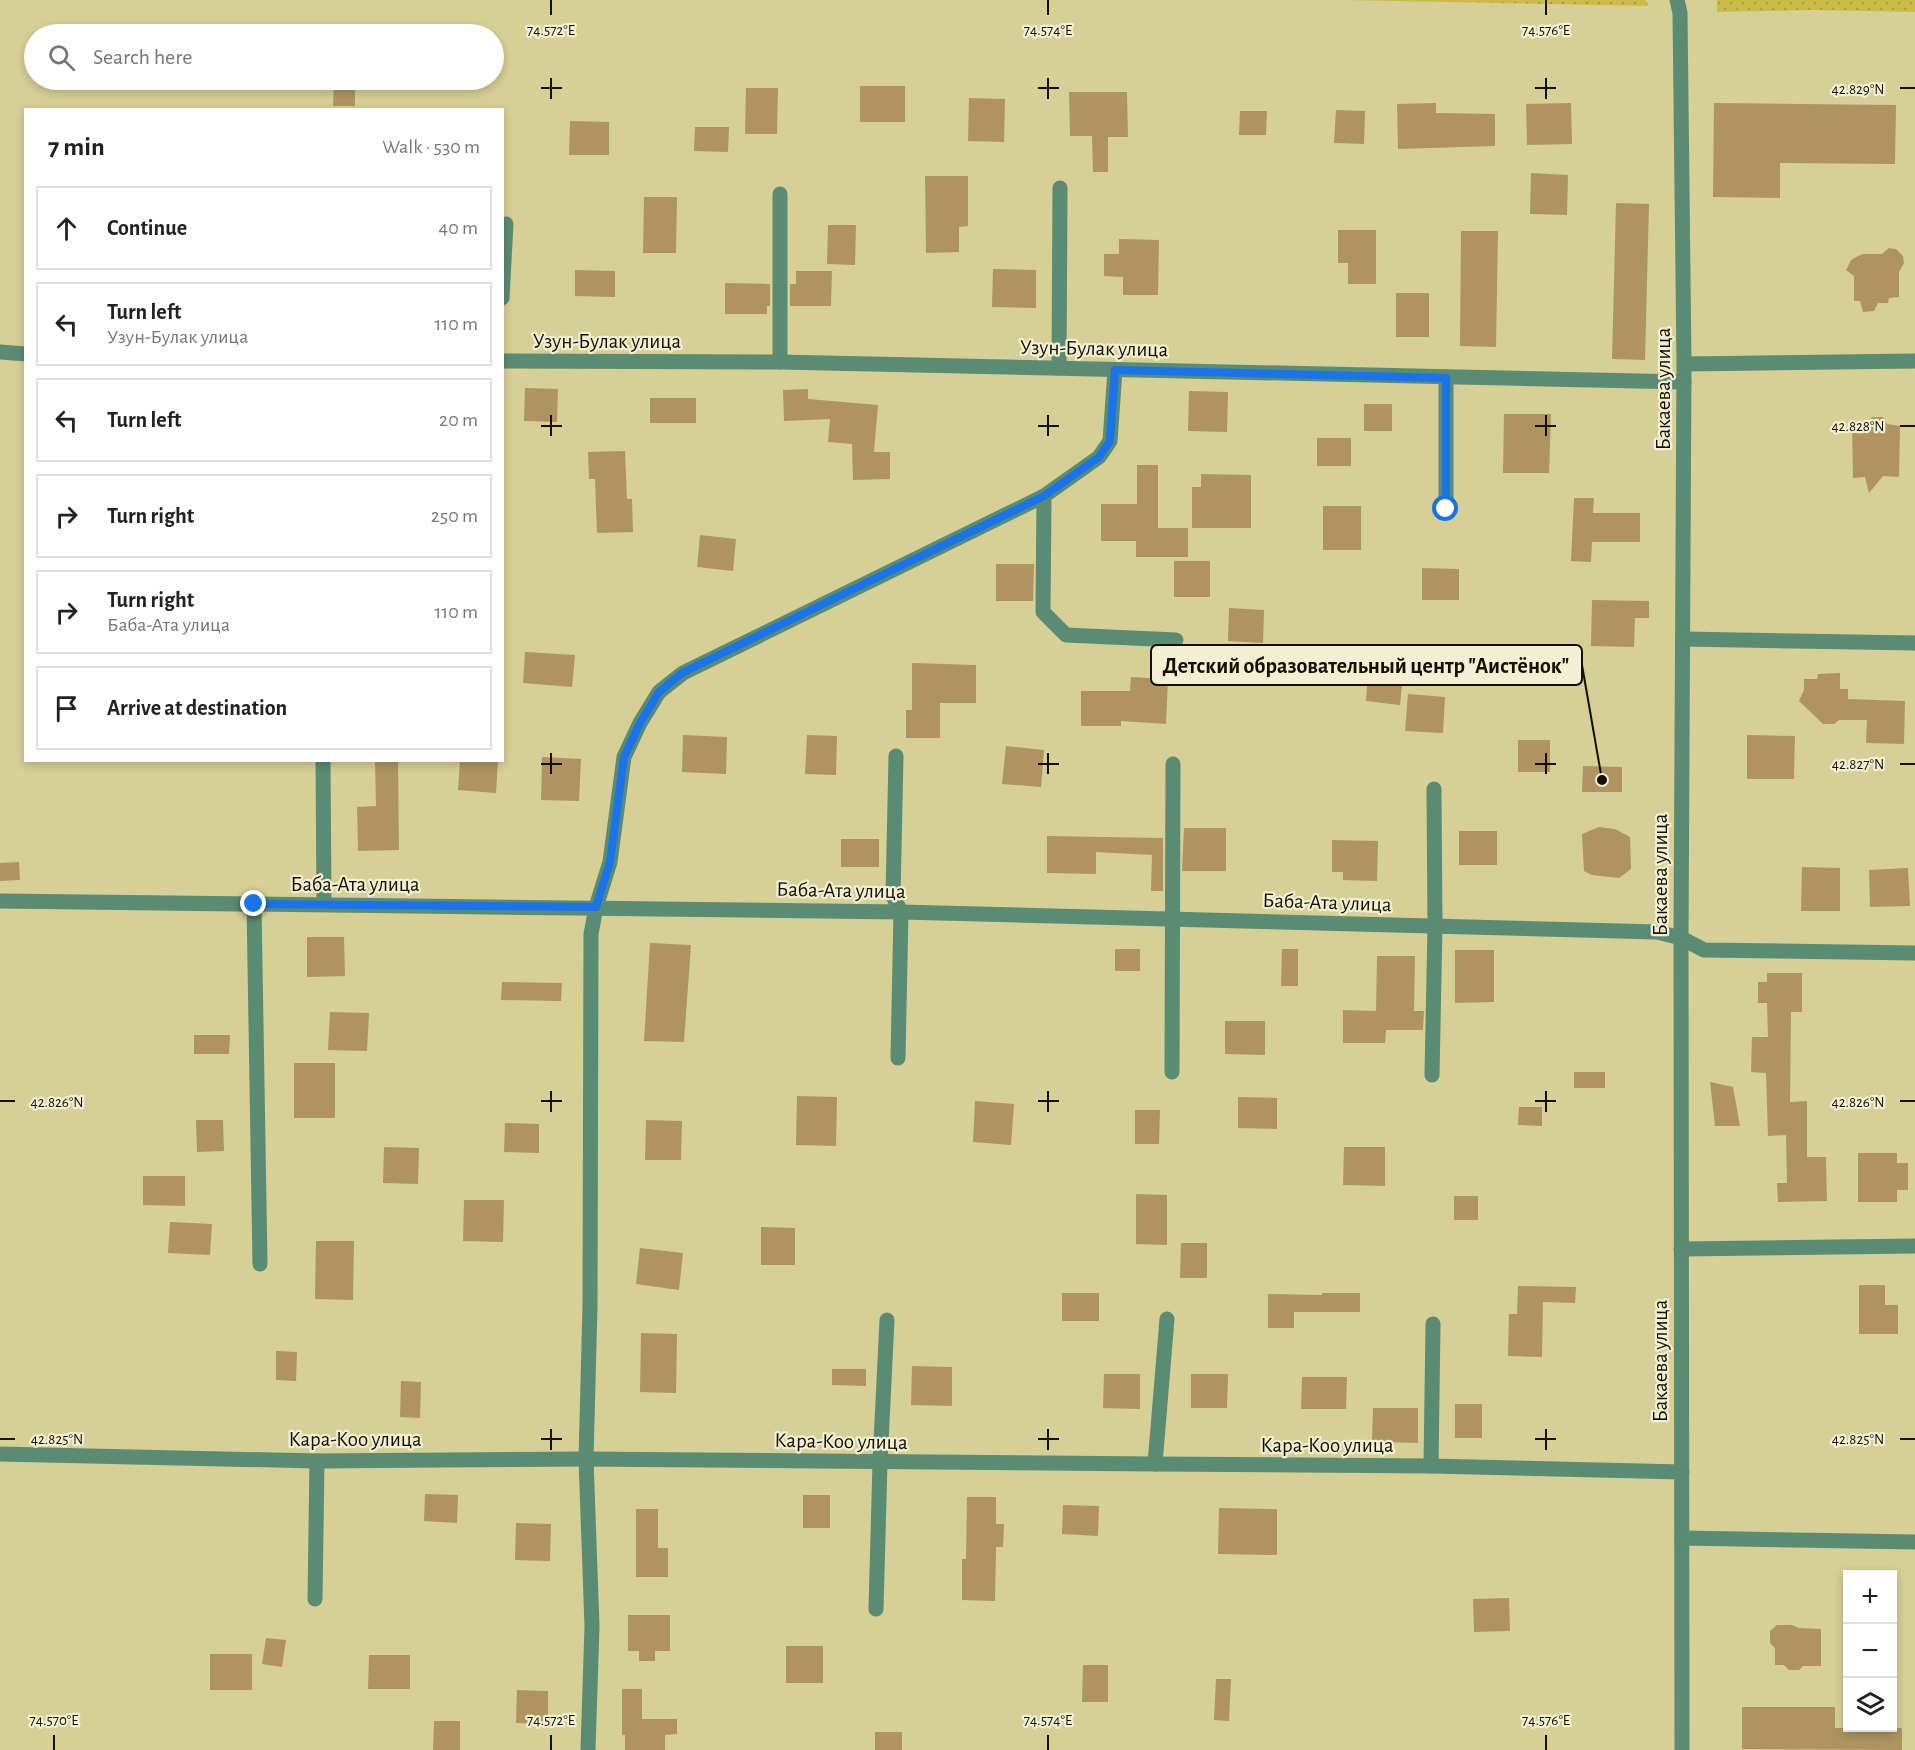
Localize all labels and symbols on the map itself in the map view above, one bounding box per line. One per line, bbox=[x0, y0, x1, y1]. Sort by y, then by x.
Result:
text: 74.572°E bbox=[527, 23, 575, 38]
text: 74.574°E bbox=[1024, 23, 1072, 38]
text: 74.576°E bbox=[1522, 23, 1570, 38]
text: 42.829°N bbox=[1831, 82, 1885, 97]
street label: Бакаева улица bbox=[1653, 327, 1674, 450]
street label: Узун-Булак улица bbox=[533, 331, 682, 352]
street label: Узун-Булак улица bbox=[1020, 337, 1169, 360]
text: 42.828°N bbox=[1831, 419, 1885, 434]
route start bbox=[1432, 495, 1458, 521]
callout: Детский образовательный центр "Аистёнок" bbox=[1151, 645, 1582, 685]
text: Детский образовательный центр "Аистёнок" bbox=[1163, 655, 1569, 677]
text: 42.827°N bbox=[1832, 757, 1884, 772]
street label: Бакаева улица bbox=[1650, 813, 1671, 936]
street label: Баба-Ата улица bbox=[290, 874, 420, 895]
street label: Баба-Ата улица bbox=[776, 879, 906, 902]
route end bbox=[240, 890, 266, 916]
street label: Баба-Ата улица bbox=[1262, 890, 1392, 915]
text: 42.826°N bbox=[30, 1095, 84, 1110]
text: 42.826°N bbox=[1831, 1095, 1885, 1110]
street label: Бакаева улица bbox=[1650, 1299, 1671, 1422]
street label: Кара-Коо улица bbox=[288, 1429, 422, 1450]
street label: Кара-Коо улица bbox=[774, 1430, 908, 1453]
text: 42.825°N bbox=[31, 1432, 83, 1447]
text: 42.825°N bbox=[1832, 1432, 1884, 1447]
street label: Кара-Коо улица bbox=[1260, 1435, 1394, 1456]
text: 74.570°E bbox=[30, 1713, 78, 1728]
text: 74.572°E bbox=[527, 1713, 575, 1728]
text: 74.574°E bbox=[1024, 1713, 1072, 1728]
text: 74.576°E bbox=[1522, 1713, 1570, 1728]

